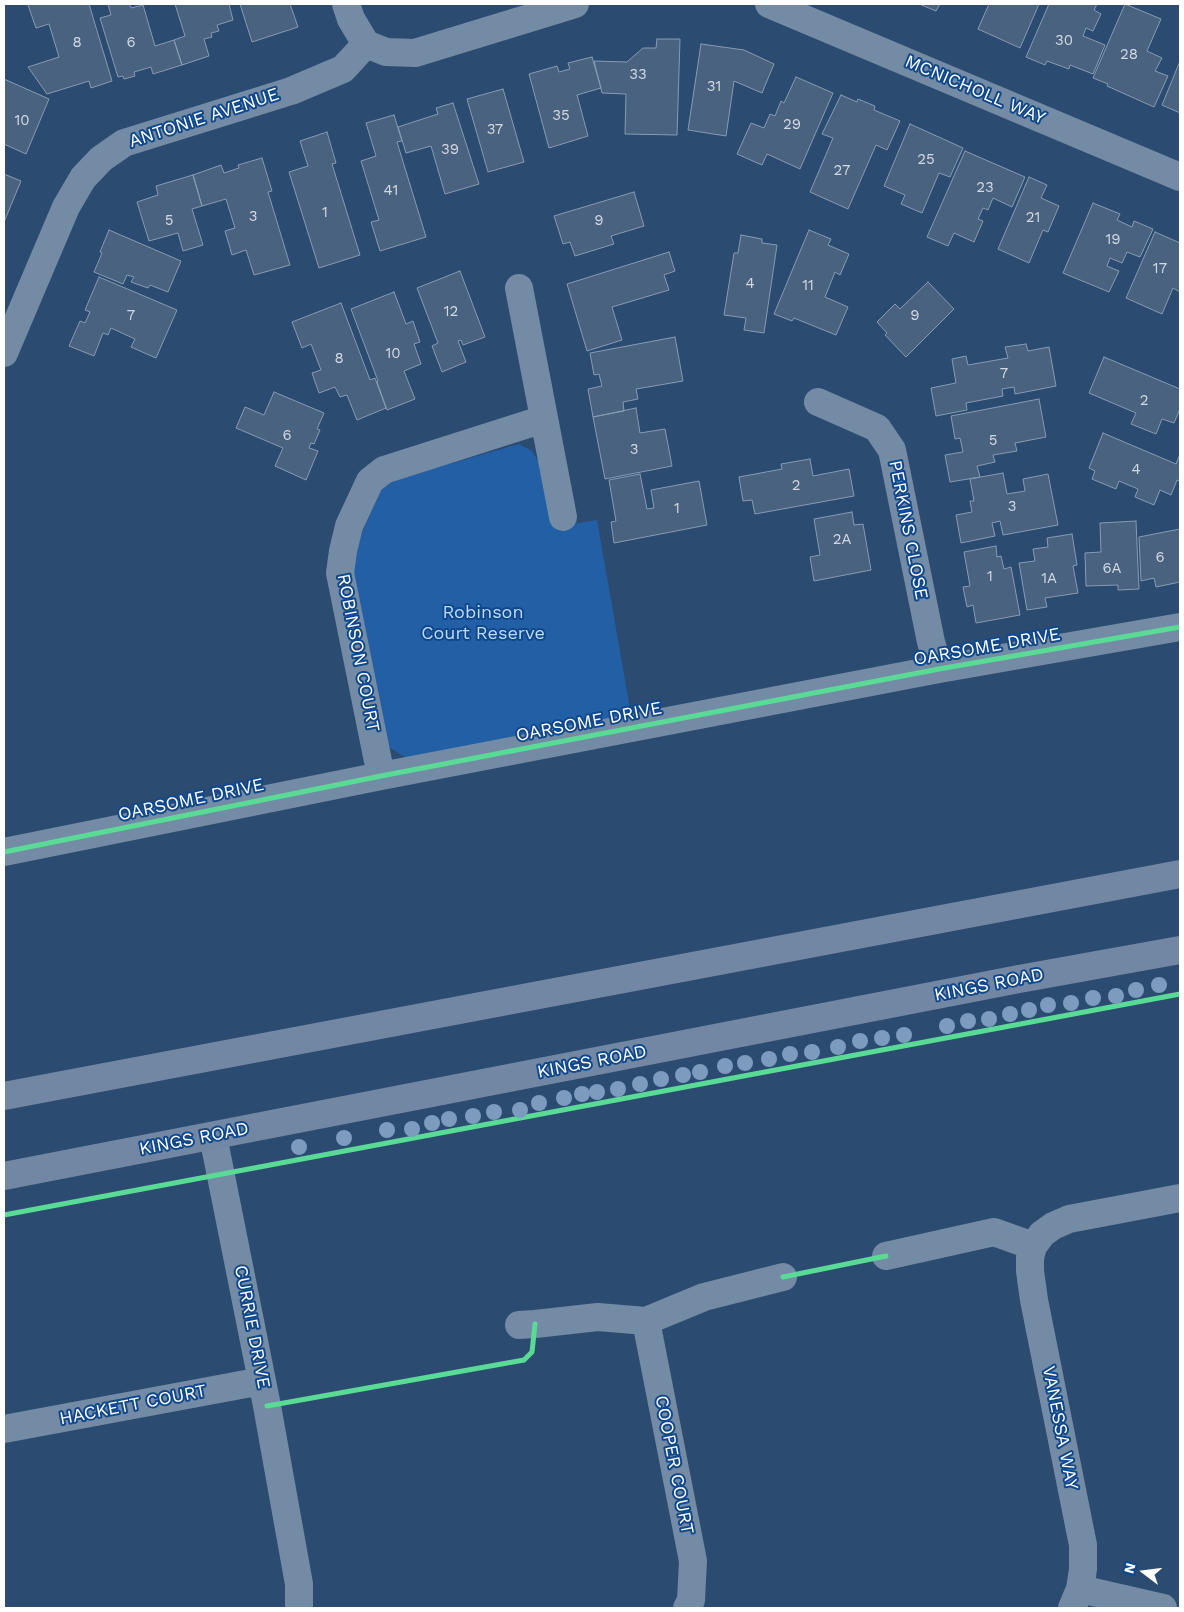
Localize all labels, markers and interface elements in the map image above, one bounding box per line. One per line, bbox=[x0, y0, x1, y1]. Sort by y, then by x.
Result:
house number: 30 bbox=[1055, 32, 1073, 50]
house number: 8 bbox=[72, 34, 82, 52]
house number: 6 bbox=[126, 34, 136, 52]
house number: 28 bbox=[1120, 46, 1138, 64]
street label: MCNICHOLL WAY bbox=[901, 51, 1049, 129]
house number: 33 bbox=[629, 66, 647, 84]
house number: 31 bbox=[707, 78, 721, 96]
street label: ANTONIE AVENUE bbox=[126, 84, 282, 152]
house number: 35 bbox=[552, 107, 570, 125]
house number: 10 bbox=[14, 112, 30, 130]
house number: 29 bbox=[783, 116, 801, 134]
house number: 37 bbox=[487, 121, 503, 139]
house number: 39 bbox=[441, 141, 459, 159]
house number: 25 bbox=[917, 151, 935, 169]
house number: 27 bbox=[834, 162, 850, 180]
house number: 23 bbox=[976, 179, 994, 197]
house number: 41 bbox=[384, 182, 398, 200]
house number: 1 bbox=[322, 204, 328, 222]
house number: 3 bbox=[249, 208, 257, 226]
house number: 21 bbox=[1026, 209, 1040, 227]
house number: 5 bbox=[165, 212, 173, 230]
house number: 9 bbox=[594, 212, 604, 230]
house number: 19 bbox=[1105, 231, 1121, 249]
house number: 17 bbox=[1153, 260, 1167, 278]
house number: 4 bbox=[745, 275, 755, 293]
house number: 11 bbox=[802, 277, 814, 295]
house number: 12 bbox=[444, 303, 458, 321]
house number: 7 bbox=[127, 307, 135, 325]
house number: 9 bbox=[910, 307, 920, 325]
house number: 10 bbox=[385, 345, 401, 363]
house number: 8 bbox=[334, 350, 344, 368]
house number: 7 bbox=[1000, 365, 1008, 383]
house number: 2 bbox=[1140, 392, 1148, 410]
house number: 6 bbox=[282, 427, 292, 445]
house number: 5 bbox=[989, 432, 997, 450]
house number: 3 bbox=[630, 441, 638, 459]
street label: PERKINS CLOSE bbox=[884, 458, 932, 602]
house number: 4 bbox=[1131, 461, 1141, 479]
house number: 2 bbox=[792, 477, 800, 495]
house number: 3 bbox=[1008, 498, 1016, 516]
house number: 1 bbox=[674, 500, 680, 518]
house number: 2A bbox=[833, 531, 851, 549]
house number: 6 bbox=[1155, 549, 1165, 567]
house number: 6A bbox=[1102, 560, 1122, 578]
house number: 1 bbox=[987, 568, 993, 586]
house number: 1A bbox=[1041, 570, 1057, 588]
street label: ROBINSON COURT bbox=[332, 572, 384, 734]
park label: Robinson Court Reserve bbox=[421, 602, 545, 644]
street label: OARSOME DRIVE bbox=[912, 623, 1062, 671]
street label: OARSOME DRIVE bbox=[514, 697, 664, 747]
street label: OARSOME DRIVE bbox=[116, 774, 266, 826]
street label: KINGS ROAD bbox=[933, 964, 1045, 1006]
street label: KINGS ROAD bbox=[536, 1041, 648, 1083]
street label: KINGS ROAD bbox=[138, 1118, 250, 1160]
street label: CURRIE DRIVE bbox=[229, 1263, 275, 1391]
street label: VANESSA WAY bbox=[1037, 1364, 1083, 1492]
street label: HACKETT COURT bbox=[58, 1380, 208, 1430]
street label: COOPER COURT bbox=[650, 1394, 698, 1536]
north arrow bbox=[1119, 1547, 1169, 1597]
text: N bbox=[1120, 1561, 1139, 1575]

